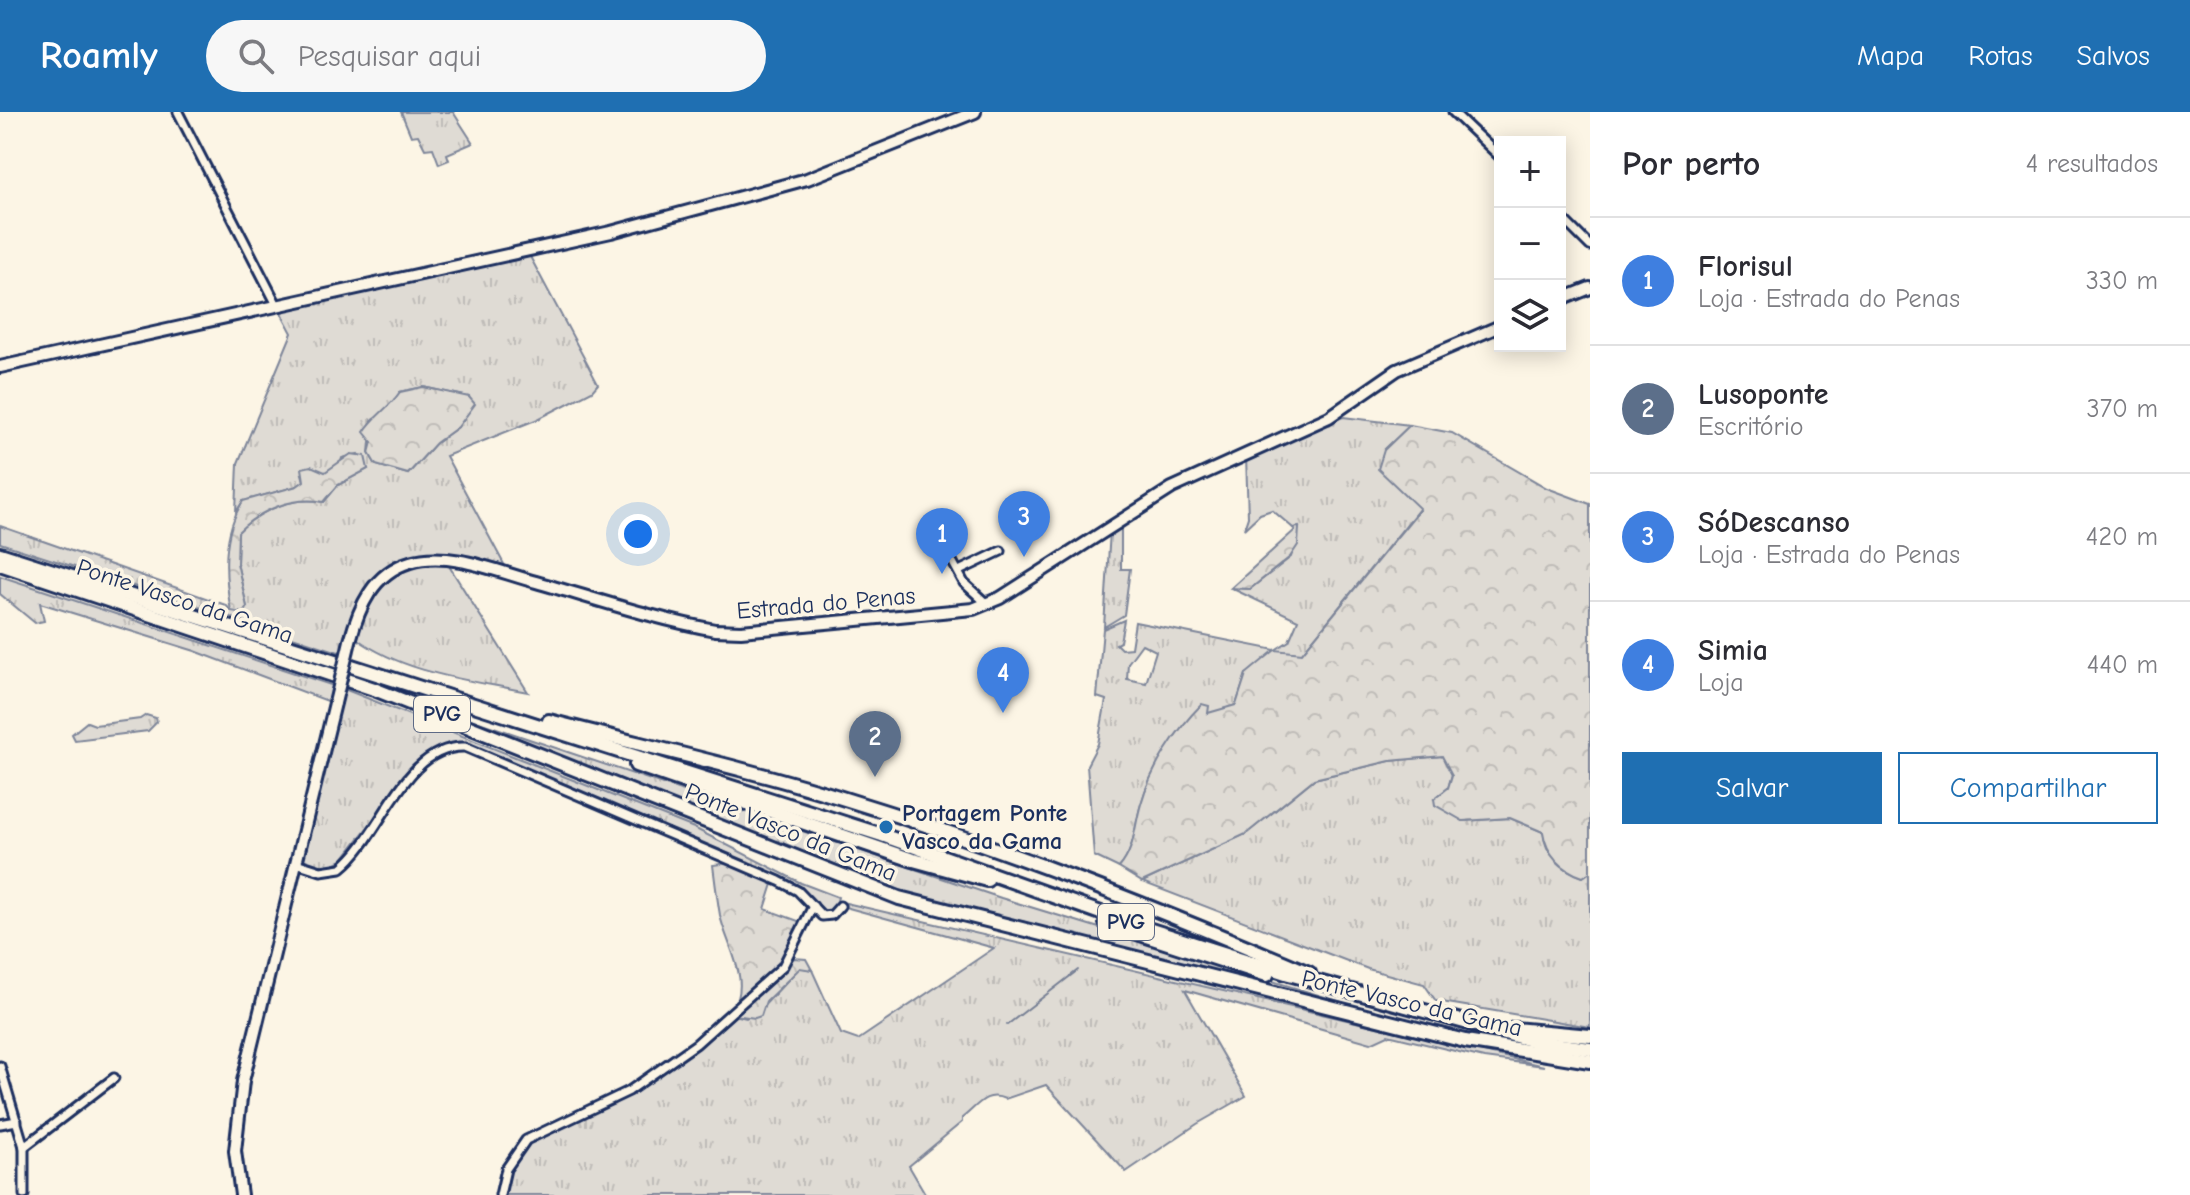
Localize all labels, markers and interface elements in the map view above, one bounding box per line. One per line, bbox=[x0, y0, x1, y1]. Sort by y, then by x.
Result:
search box bbox=[206, 20, 766, 92]
text: Roamly bbox=[40, 34, 158, 78]
icon: search bbox=[234, 34, 278, 78]
text: Pesquisar aqui bbox=[298, 39, 481, 74]
text: Mapa bbox=[1857, 40, 1924, 72]
text: Rotas bbox=[1968, 40, 2033, 72]
text: Salvos bbox=[2077, 40, 2150, 72]
map controls bbox=[1494, 136, 1566, 352]
button: + bbox=[1494, 136, 1566, 208]
text: Por perto bbox=[1622, 144, 1760, 184]
text: 4 resultados bbox=[2026, 149, 2158, 179]
button: − bbox=[1494, 208, 1566, 280]
text: Florisul bbox=[1698, 249, 1793, 284]
text: 1 bbox=[1643, 266, 1653, 296]
text: 330 m bbox=[2086, 266, 2158, 296]
button: layers bbox=[1494, 280, 1566, 352]
text: Loja · Estrada do Penas bbox=[1698, 284, 1960, 314]
text: Lusoponte bbox=[1698, 377, 1828, 412]
text: 2 bbox=[1642, 394, 1654, 424]
text: 370 m bbox=[2087, 394, 2158, 424]
text: Escritório bbox=[1698, 412, 1804, 442]
pin: 3 bbox=[998, 491, 1050, 557]
text: SóDescanso bbox=[1698, 505, 1850, 540]
pin: 1 bbox=[916, 508, 968, 574]
your location bbox=[618, 514, 658, 554]
text: 3 bbox=[1642, 522, 1654, 552]
text: 420 m bbox=[2086, 522, 2158, 552]
text: Loja · Estrada do Penas bbox=[1698, 540, 1960, 570]
street label: Ponte Vasco da Gama bbox=[73, 553, 297, 649]
street label: Estrada do Penas bbox=[735, 581, 917, 625]
text: Simia bbox=[1698, 633, 1768, 668]
pin: 4 bbox=[977, 647, 1029, 713]
text: 4 bbox=[1642, 650, 1654, 680]
text: 440 m bbox=[2087, 650, 2158, 680]
text: Loja bbox=[1698, 668, 1744, 698]
road number: PVG bbox=[414, 696, 470, 732]
pin: 2 bbox=[849, 711, 901, 777]
button: Salvar bbox=[1622, 752, 1882, 824]
button: Compartilhar bbox=[1898, 752, 2158, 824]
street label: Ponte Vasco da Gama bbox=[681, 777, 901, 887]
place label: Portagem Ponte Vasco da Gama bbox=[902, 799, 1067, 855]
marker: Portagem Ponte Vasco da Gama bbox=[877, 818, 895, 836]
road number: PVG bbox=[1098, 904, 1154, 940]
street label: Ponte Vasco da Gama bbox=[1299, 964, 1525, 1042]

